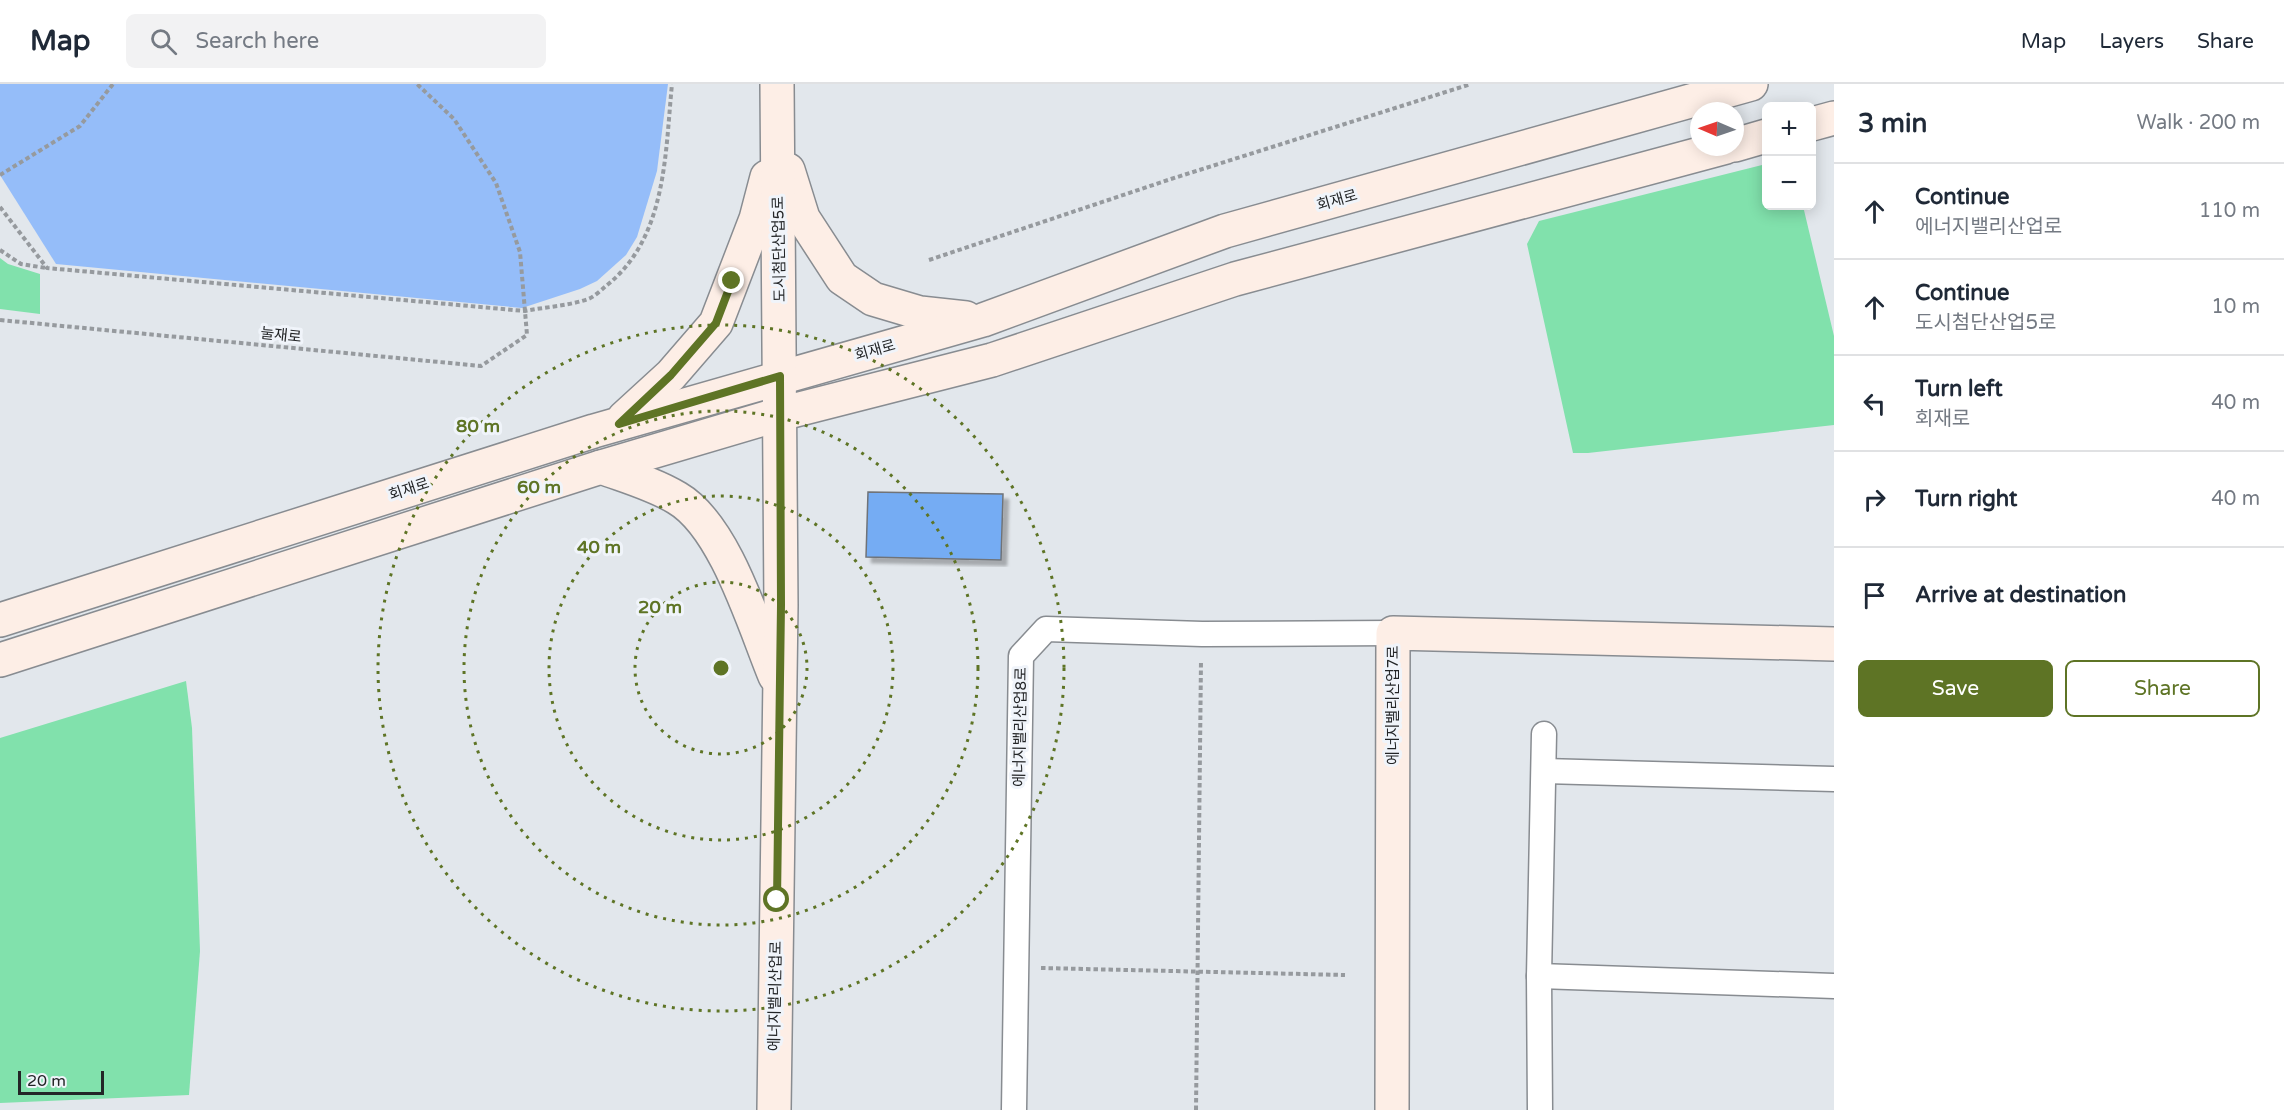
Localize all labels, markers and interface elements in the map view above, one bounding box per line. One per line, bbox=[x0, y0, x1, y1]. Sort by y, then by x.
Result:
search box bbox=[126, 14, 546, 68]
text: Map bbox=[30, 24, 90, 58]
icon: search bbox=[147, 25, 180, 58]
text: Search here bbox=[195, 28, 319, 54]
text: Map bbox=[2021, 29, 2066, 54]
text: Layers bbox=[2099, 29, 2164, 54]
text: Share bbox=[2197, 29, 2254, 54]
north arrow bbox=[1690, 102, 1744, 156]
map controls bbox=[1762, 102, 1816, 210]
button: + bbox=[1762, 102, 1816, 156]
text: 3 min bbox=[1858, 108, 1927, 139]
text: Walk · 200 m bbox=[2137, 111, 2260, 135]
button: − bbox=[1762, 156, 1816, 210]
text: Continue bbox=[1915, 184, 2010, 210]
street label: 회재로 bbox=[1315, 186, 1359, 214]
icon: ahead bbox=[1858, 195, 1891, 228]
street label: 도시첨단산업5로 bbox=[769, 196, 789, 302]
text: 110 m bbox=[2199, 199, 2260, 223]
text: 에너지밸리산업로 bbox=[1915, 215, 2062, 239]
route end bbox=[718, 267, 744, 293]
text: Continue bbox=[1915, 280, 2010, 306]
icon: ahead bbox=[1858, 291, 1891, 324]
text: 10 m bbox=[2211, 295, 2260, 319]
text: 도시첨단산업5로 bbox=[1915, 311, 2056, 335]
street label: 눌재로 bbox=[259, 324, 303, 346]
street label: 회재로 bbox=[853, 336, 897, 364]
text: Turn left bbox=[1915, 376, 2003, 402]
icon: left bbox=[1858, 387, 1891, 420]
text: 40 m bbox=[2211, 391, 2260, 415]
text: 회재로 bbox=[1915, 407, 1970, 431]
text: 80 m bbox=[456, 415, 500, 437]
street label: 회재로 bbox=[387, 474, 431, 504]
text: 60 m bbox=[517, 476, 561, 498]
icon: right bbox=[1858, 483, 1891, 516]
text: Turn right bbox=[1915, 486, 2017, 512]
text: 40 m bbox=[2211, 487, 2260, 511]
text: 40 m bbox=[577, 536, 621, 558]
icon: arrive bbox=[1858, 579, 1891, 612]
text: Arrive at destination bbox=[1915, 582, 2126, 608]
text: 20 m bbox=[638, 596, 682, 618]
street label: 에너지밸리산업7로 bbox=[1384, 645, 1402, 765]
centre of rings bbox=[711, 658, 731, 678]
button: Save bbox=[1858, 660, 2053, 717]
button: Share bbox=[2065, 660, 2260, 717]
street label: 에너지밸리산업8로 bbox=[1010, 667, 1030, 787]
route start bbox=[763, 886, 789, 912]
street label: 에너지밸리산업로 bbox=[765, 941, 785, 1051]
scale bar bbox=[18, 1068, 104, 1096]
text: 20 m bbox=[27, 1071, 66, 1091]

